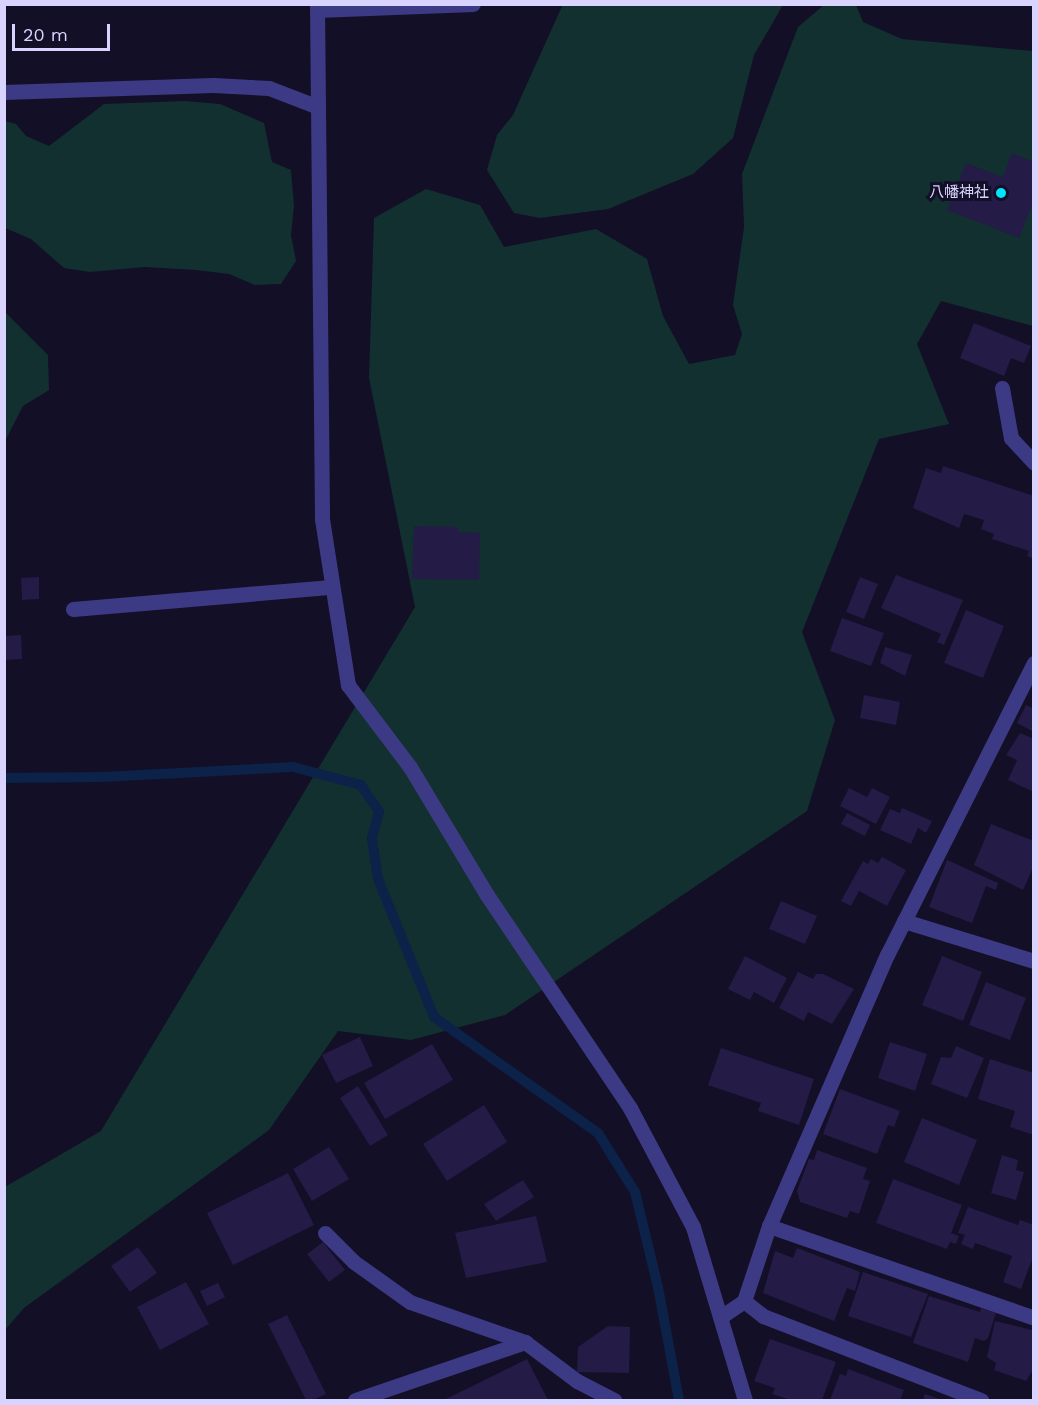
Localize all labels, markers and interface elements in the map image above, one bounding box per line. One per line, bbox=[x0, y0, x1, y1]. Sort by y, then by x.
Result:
scale bar bbox=[15, 12, 112, 50]
text: 20 m bbox=[23, 24, 68, 45]
place label: 八幡神社 bbox=[929, 184, 989, 202]
marker: 八幡神社 bbox=[994, 186, 1008, 200]

